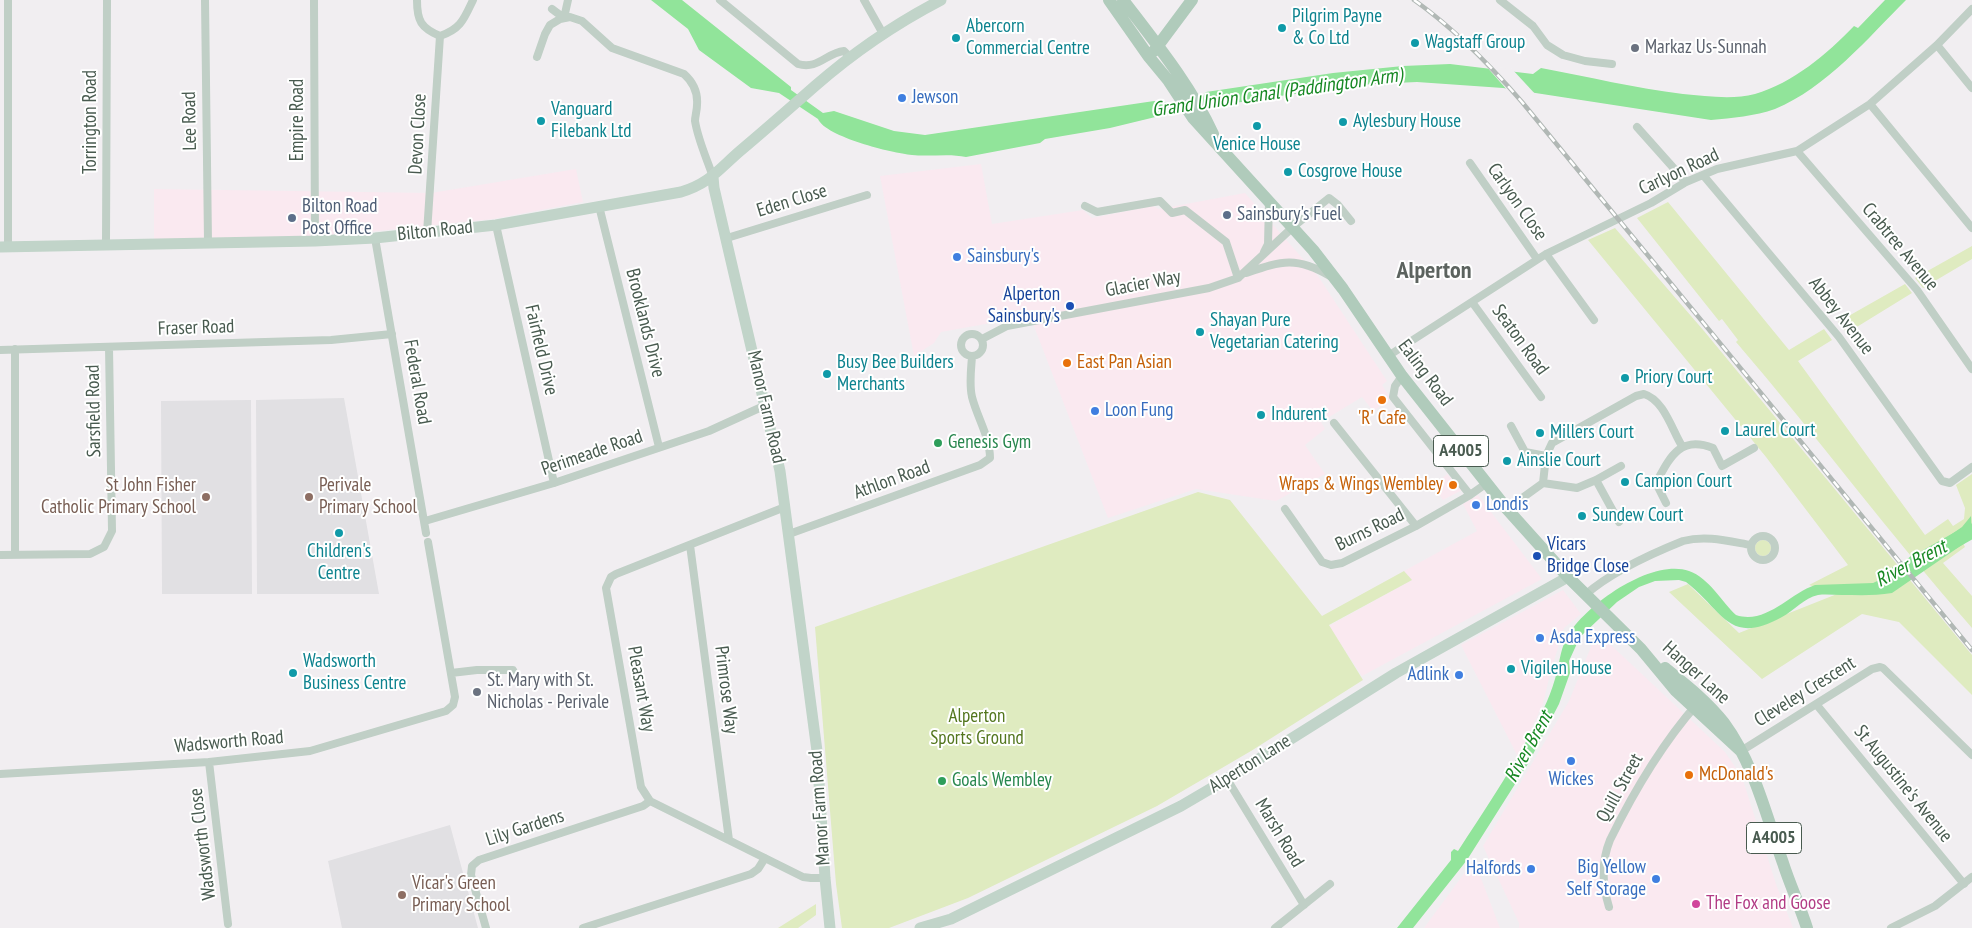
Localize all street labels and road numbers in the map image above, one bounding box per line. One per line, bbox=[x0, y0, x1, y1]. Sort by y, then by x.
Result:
street label: Torrington Road bbox=[80, 70, 102, 174]
street label: Empire Road bbox=[287, 79, 309, 161]
street label: Lee Road bbox=[178, 91, 202, 151]
street label: Devon Close bbox=[404, 93, 432, 175]
street label: Carlyon Road bbox=[1635, 144, 1723, 200]
street label: Carlyon Close bbox=[1482, 159, 1552, 245]
street label: Eden Close bbox=[754, 180, 830, 222]
street label: Crabtree Avenue bbox=[1857, 198, 1943, 296]
street label: Bilton Road bbox=[396, 216, 474, 246]
street label: Brooklands Drive bbox=[620, 266, 670, 380]
street label: Glacier Way bbox=[1103, 266, 1183, 302]
street label: Abbey Avenue bbox=[1804, 273, 1878, 359]
street label: Seaton Road bbox=[1487, 300, 1553, 380]
street label: Fairfield Drive bbox=[520, 303, 562, 397]
street label: Fraser Road bbox=[157, 315, 235, 341]
street label: Ealing Road bbox=[1393, 335, 1457, 411]
street label: Federal Road bbox=[398, 338, 436, 426]
street label: Manor Farm Road bbox=[742, 348, 790, 466]
street label: Sarsfield Road bbox=[82, 365, 106, 457]
street label: Perimeade Road bbox=[538, 425, 646, 481]
road number: A4005 bbox=[1434, 436, 1488, 466]
street label: Athlon Road bbox=[851, 456, 933, 504]
street label: Burns Road bbox=[1332, 504, 1408, 556]
street label: Hanger Lane bbox=[1658, 637, 1734, 709]
street label: Pleasant Way bbox=[622, 644, 660, 734]
street label: Primrose Way bbox=[709, 645, 743, 735]
street label: Cleveley Crescent bbox=[1750, 652, 1860, 732]
street label: St Augustine's Avenue bbox=[1849, 721, 1957, 847]
street label: Wadsworth Road bbox=[174, 726, 284, 758]
street label: Alperton Lane bbox=[1205, 730, 1295, 798]
street label: Manor Farm Road bbox=[805, 750, 835, 866]
street label: Quill Street bbox=[1592, 750, 1648, 826]
street label: Wadsworth Close bbox=[185, 787, 221, 901]
street label: Marsh Road bbox=[1250, 794, 1308, 872]
street label: Lily Gardens bbox=[483, 805, 567, 851]
road number: A4005 bbox=[1746, 822, 1802, 854]

